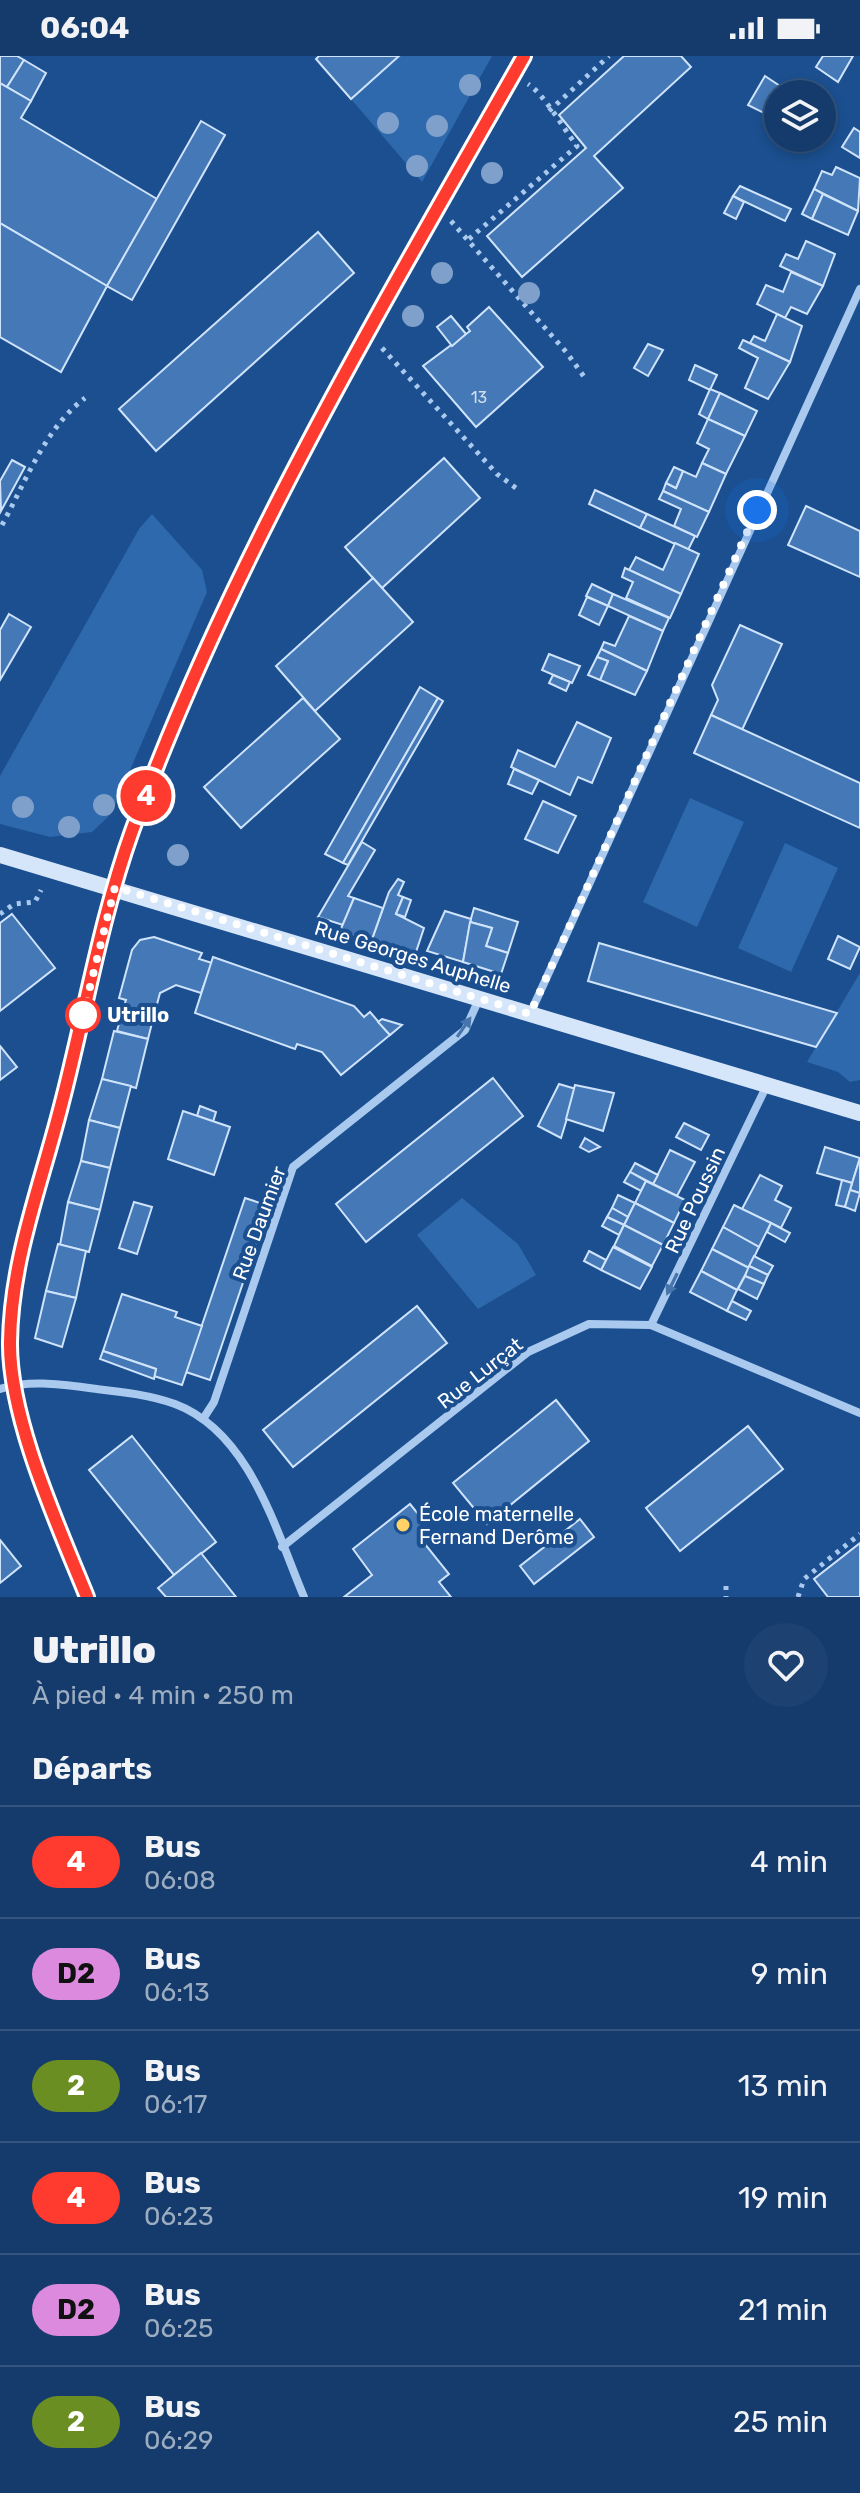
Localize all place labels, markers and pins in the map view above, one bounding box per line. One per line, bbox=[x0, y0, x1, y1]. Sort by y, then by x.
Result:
marker: Utrillo bbox=[66, 998, 100, 1032]
place label: Utrillo bbox=[107, 1003, 169, 1027]
place label: École maternelle Fernand Derôme bbox=[419, 1502, 574, 1549]
marker: École maternelle Fernand Derôme bbox=[394, 1516, 412, 1534]

